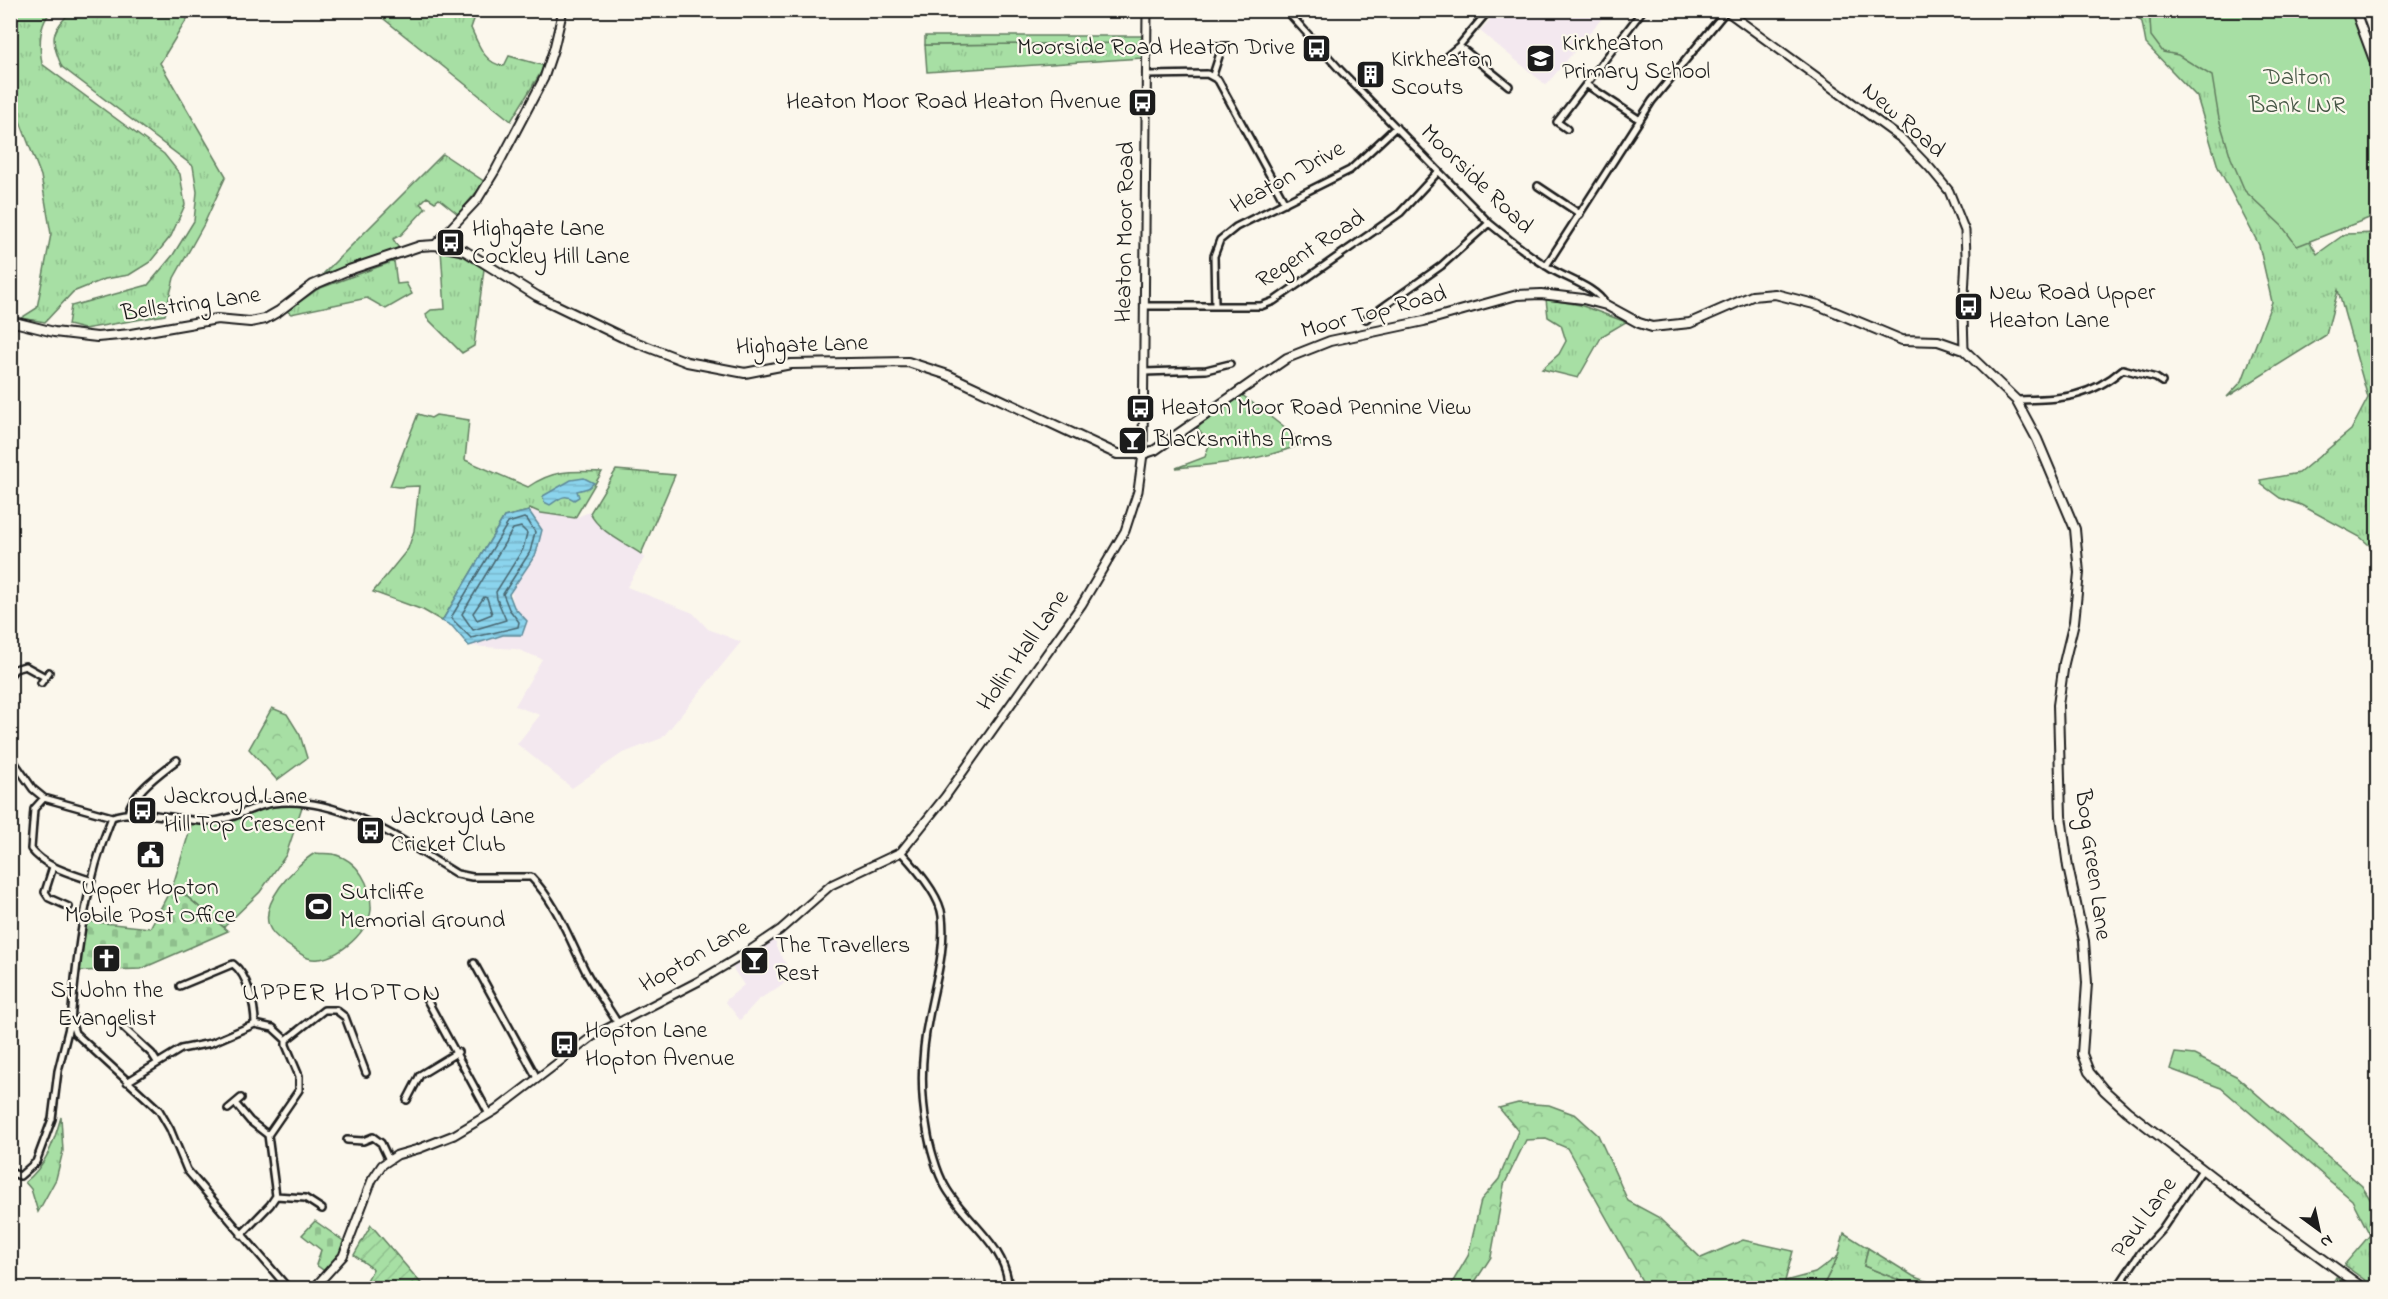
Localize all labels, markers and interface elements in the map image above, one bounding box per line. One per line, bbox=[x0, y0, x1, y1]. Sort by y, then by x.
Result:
place label: Kirkheaton Primary School bbox=[1562, 27, 1710, 91]
place label: Moorside Road Heaton Drive bbox=[1017, 31, 1295, 66]
bus stop icon: Moorside Road Heaton Drive bbox=[1300, 32, 1332, 64]
school or university icon: Kirkheaton Primary School bbox=[1525, 42, 1557, 74]
place label: Kirkheaton Scouts bbox=[1391, 43, 1492, 106]
building icon: Kirkheaton Scouts bbox=[1354, 58, 1386, 90]
park label: Dalton Bank LNR bbox=[2248, 61, 2346, 124]
street label: New Road bbox=[1853, 75, 1953, 168]
place label: Heaton Moor Road Heaton Avenue bbox=[786, 85, 1121, 120]
bus stop icon: Heaton Moor Road Heaton Avenue bbox=[1126, 86, 1158, 118]
street label: Moorside Road bbox=[1411, 117, 1541, 244]
street label: Heaton Drive bbox=[1224, 132, 1352, 224]
street label: Heaton Moor Road bbox=[1107, 141, 1145, 323]
street label: Regent Road bbox=[1250, 201, 1373, 298]
place label: Highgate Lane Cockley Hill Lane bbox=[472, 212, 630, 276]
bus stop icon: Highgate Lane Cockley Hill Lane bbox=[435, 227, 467, 259]
place label: New Road Upper Heaton Lane bbox=[1989, 276, 2156, 339]
street label: Moor Top Road bbox=[1297, 277, 1451, 349]
street label: Bellstring Lane bbox=[118, 278, 263, 332]
bus stop icon: New Road Upper Heaton Lane bbox=[1952, 291, 1984, 323]
street label: Highgate Lane bbox=[735, 326, 869, 366]
place label: Heaton Moor Road Pennine View bbox=[1161, 391, 1471, 426]
bus stop icon: Heaton Moor Road Pennine View bbox=[1124, 392, 1156, 424]
place label: Blacksmiths Arms bbox=[1153, 423, 1333, 458]
bar icon: Blacksmiths Arms bbox=[1117, 424, 1149, 456]
street label: Hollin Hall Lane bbox=[969, 583, 1079, 719]
place label: Jackroyd Lane Hill Top Crescent bbox=[164, 780, 326, 843]
street label: Bog Green Lane bbox=[2064, 786, 2120, 943]
bus stop icon: Jackroyd Lane Hill Top Crescent bbox=[127, 795, 159, 827]
place label: Jackroyd Lane Cricket Club bbox=[391, 800, 535, 863]
bus stop icon: Jackroyd Lane Cricket Club bbox=[354, 815, 386, 847]
public building icon: Upper Hopton Mobile Post Office bbox=[134, 839, 166, 871]
place label: Upper Hopton Mobile Post Office bbox=[65, 871, 236, 934]
place label: Sutcliffe Memorial Ground bbox=[340, 876, 506, 939]
sports icon: Sutcliffe Memorial Ground bbox=[303, 891, 335, 923]
street label: Hopton Lane bbox=[633, 911, 757, 1003]
place label: The Travellers Rest bbox=[775, 929, 910, 992]
church icon: St John the Evangelist bbox=[91, 942, 123, 974]
bar icon: The Travellers Rest bbox=[738, 944, 770, 976]
place label: St John the Evangelist bbox=[51, 974, 163, 1037]
district label: UPPER HOPTON bbox=[242, 974, 442, 1013]
place label: Hopton Lane Hopton Avenue bbox=[585, 1014, 735, 1077]
bus stop icon: Hopton Lane Hopton Avenue bbox=[548, 1029, 580, 1061]
street label: Paul Lane bbox=[2103, 1170, 2187, 1266]
north arrow bbox=[2289, 1200, 2349, 1260]
text: N bbox=[2315, 1228, 2337, 1254]

